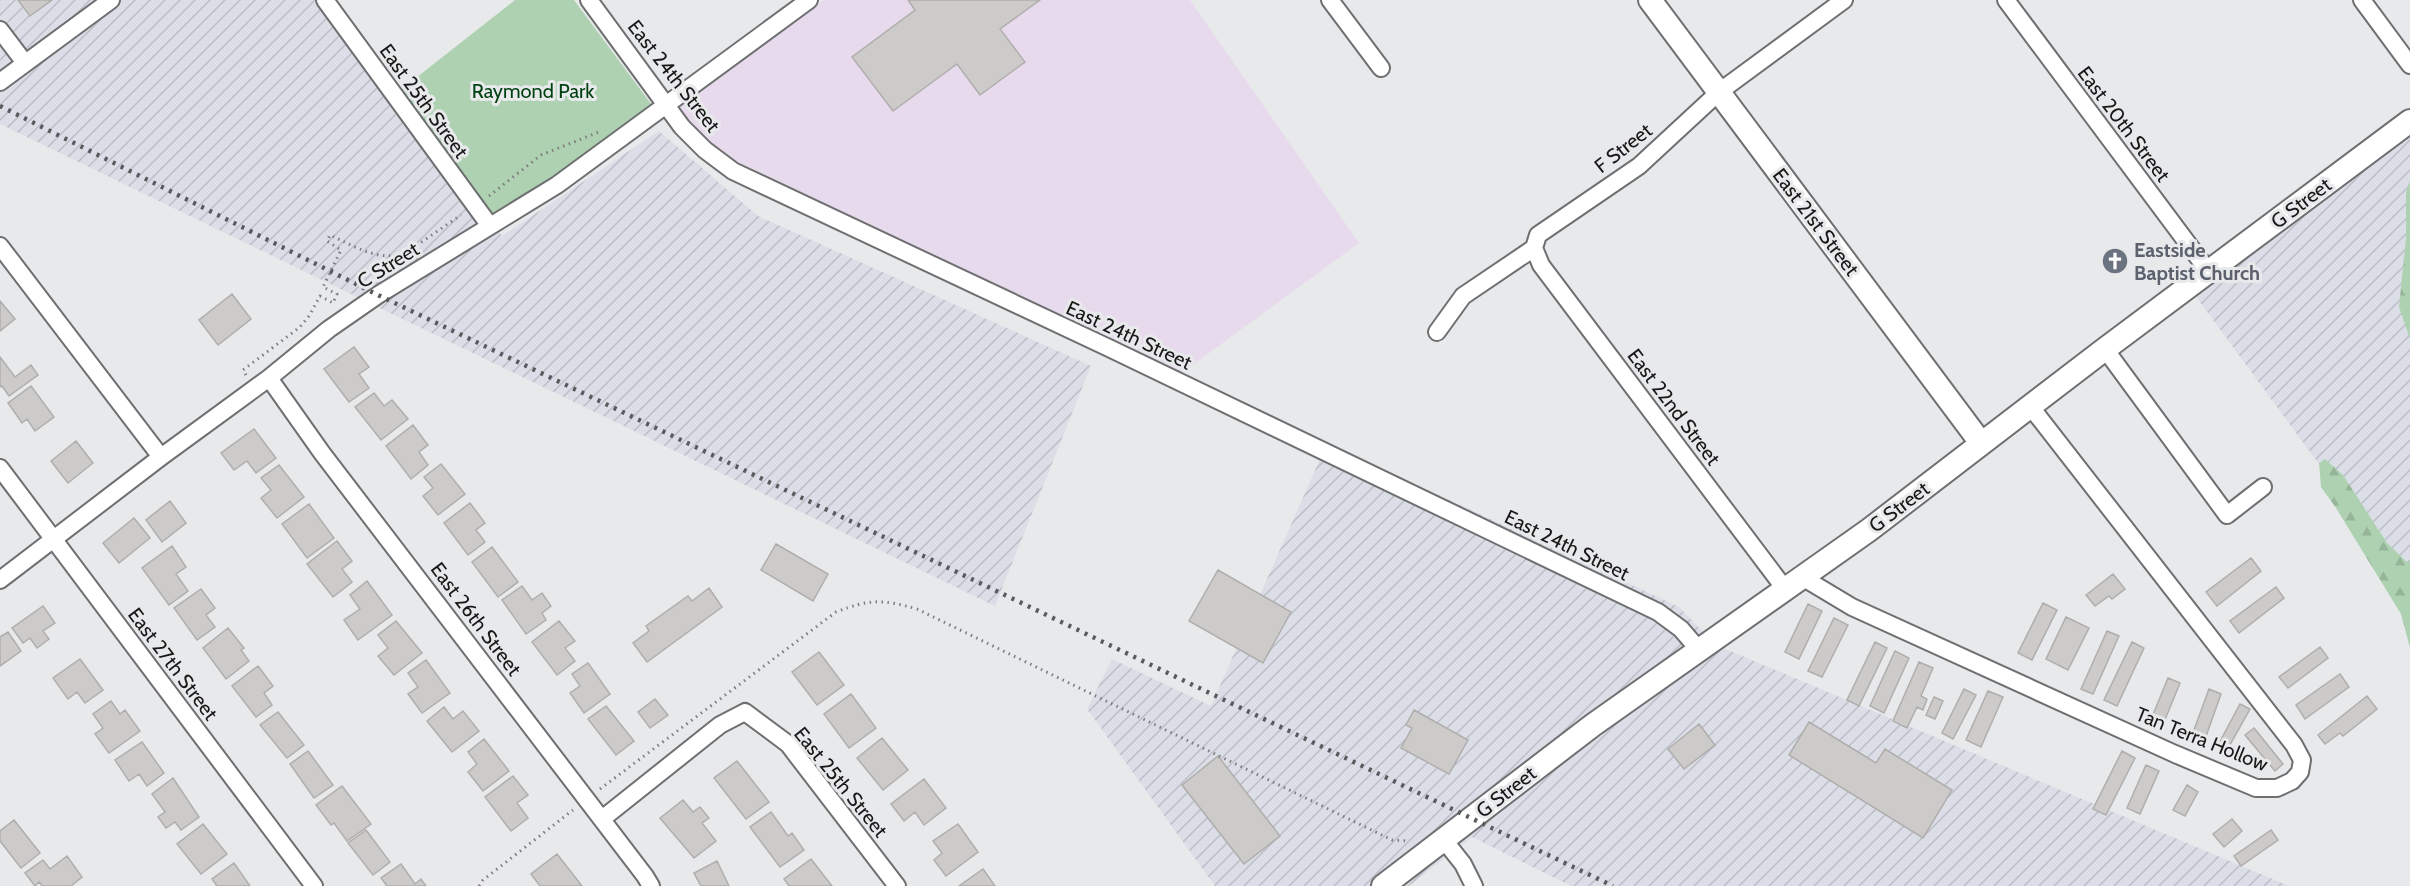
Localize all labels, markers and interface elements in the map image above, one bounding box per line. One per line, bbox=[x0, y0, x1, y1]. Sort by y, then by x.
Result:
street label: East 24th Street bbox=[623, 15, 725, 137]
street label: East 25th Street bbox=[375, 39, 474, 163]
street label: East 20th Street bbox=[2073, 62, 2175, 187]
park label: Raymond Park bbox=[472, 79, 594, 103]
street label: F Street bbox=[1589, 118, 1657, 178]
street label: East 21st Street bbox=[1768, 164, 1864, 281]
street label: G Street bbox=[2266, 172, 2336, 233]
street label: C Street bbox=[353, 237, 424, 293]
place label: Eastside Baptist Church bbox=[2134, 238, 2260, 285]
church icon: Eastside Baptist Church bbox=[2100, 246, 2130, 276]
street label: East 24th Street bbox=[1062, 295, 1196, 375]
street label: East 22nd Street bbox=[1622, 344, 1726, 470]
street label: G Street bbox=[1864, 476, 1934, 537]
street label: East 24th Street bbox=[1501, 504, 1633, 586]
street label: East 26th Street bbox=[426, 558, 527, 681]
street label: East 27th Street bbox=[123, 603, 223, 725]
street label: Tan Terra Hollow bbox=[2132, 702, 2272, 777]
street label: East 25th Street bbox=[789, 722, 893, 842]
street label: G Street bbox=[1471, 761, 1541, 823]

